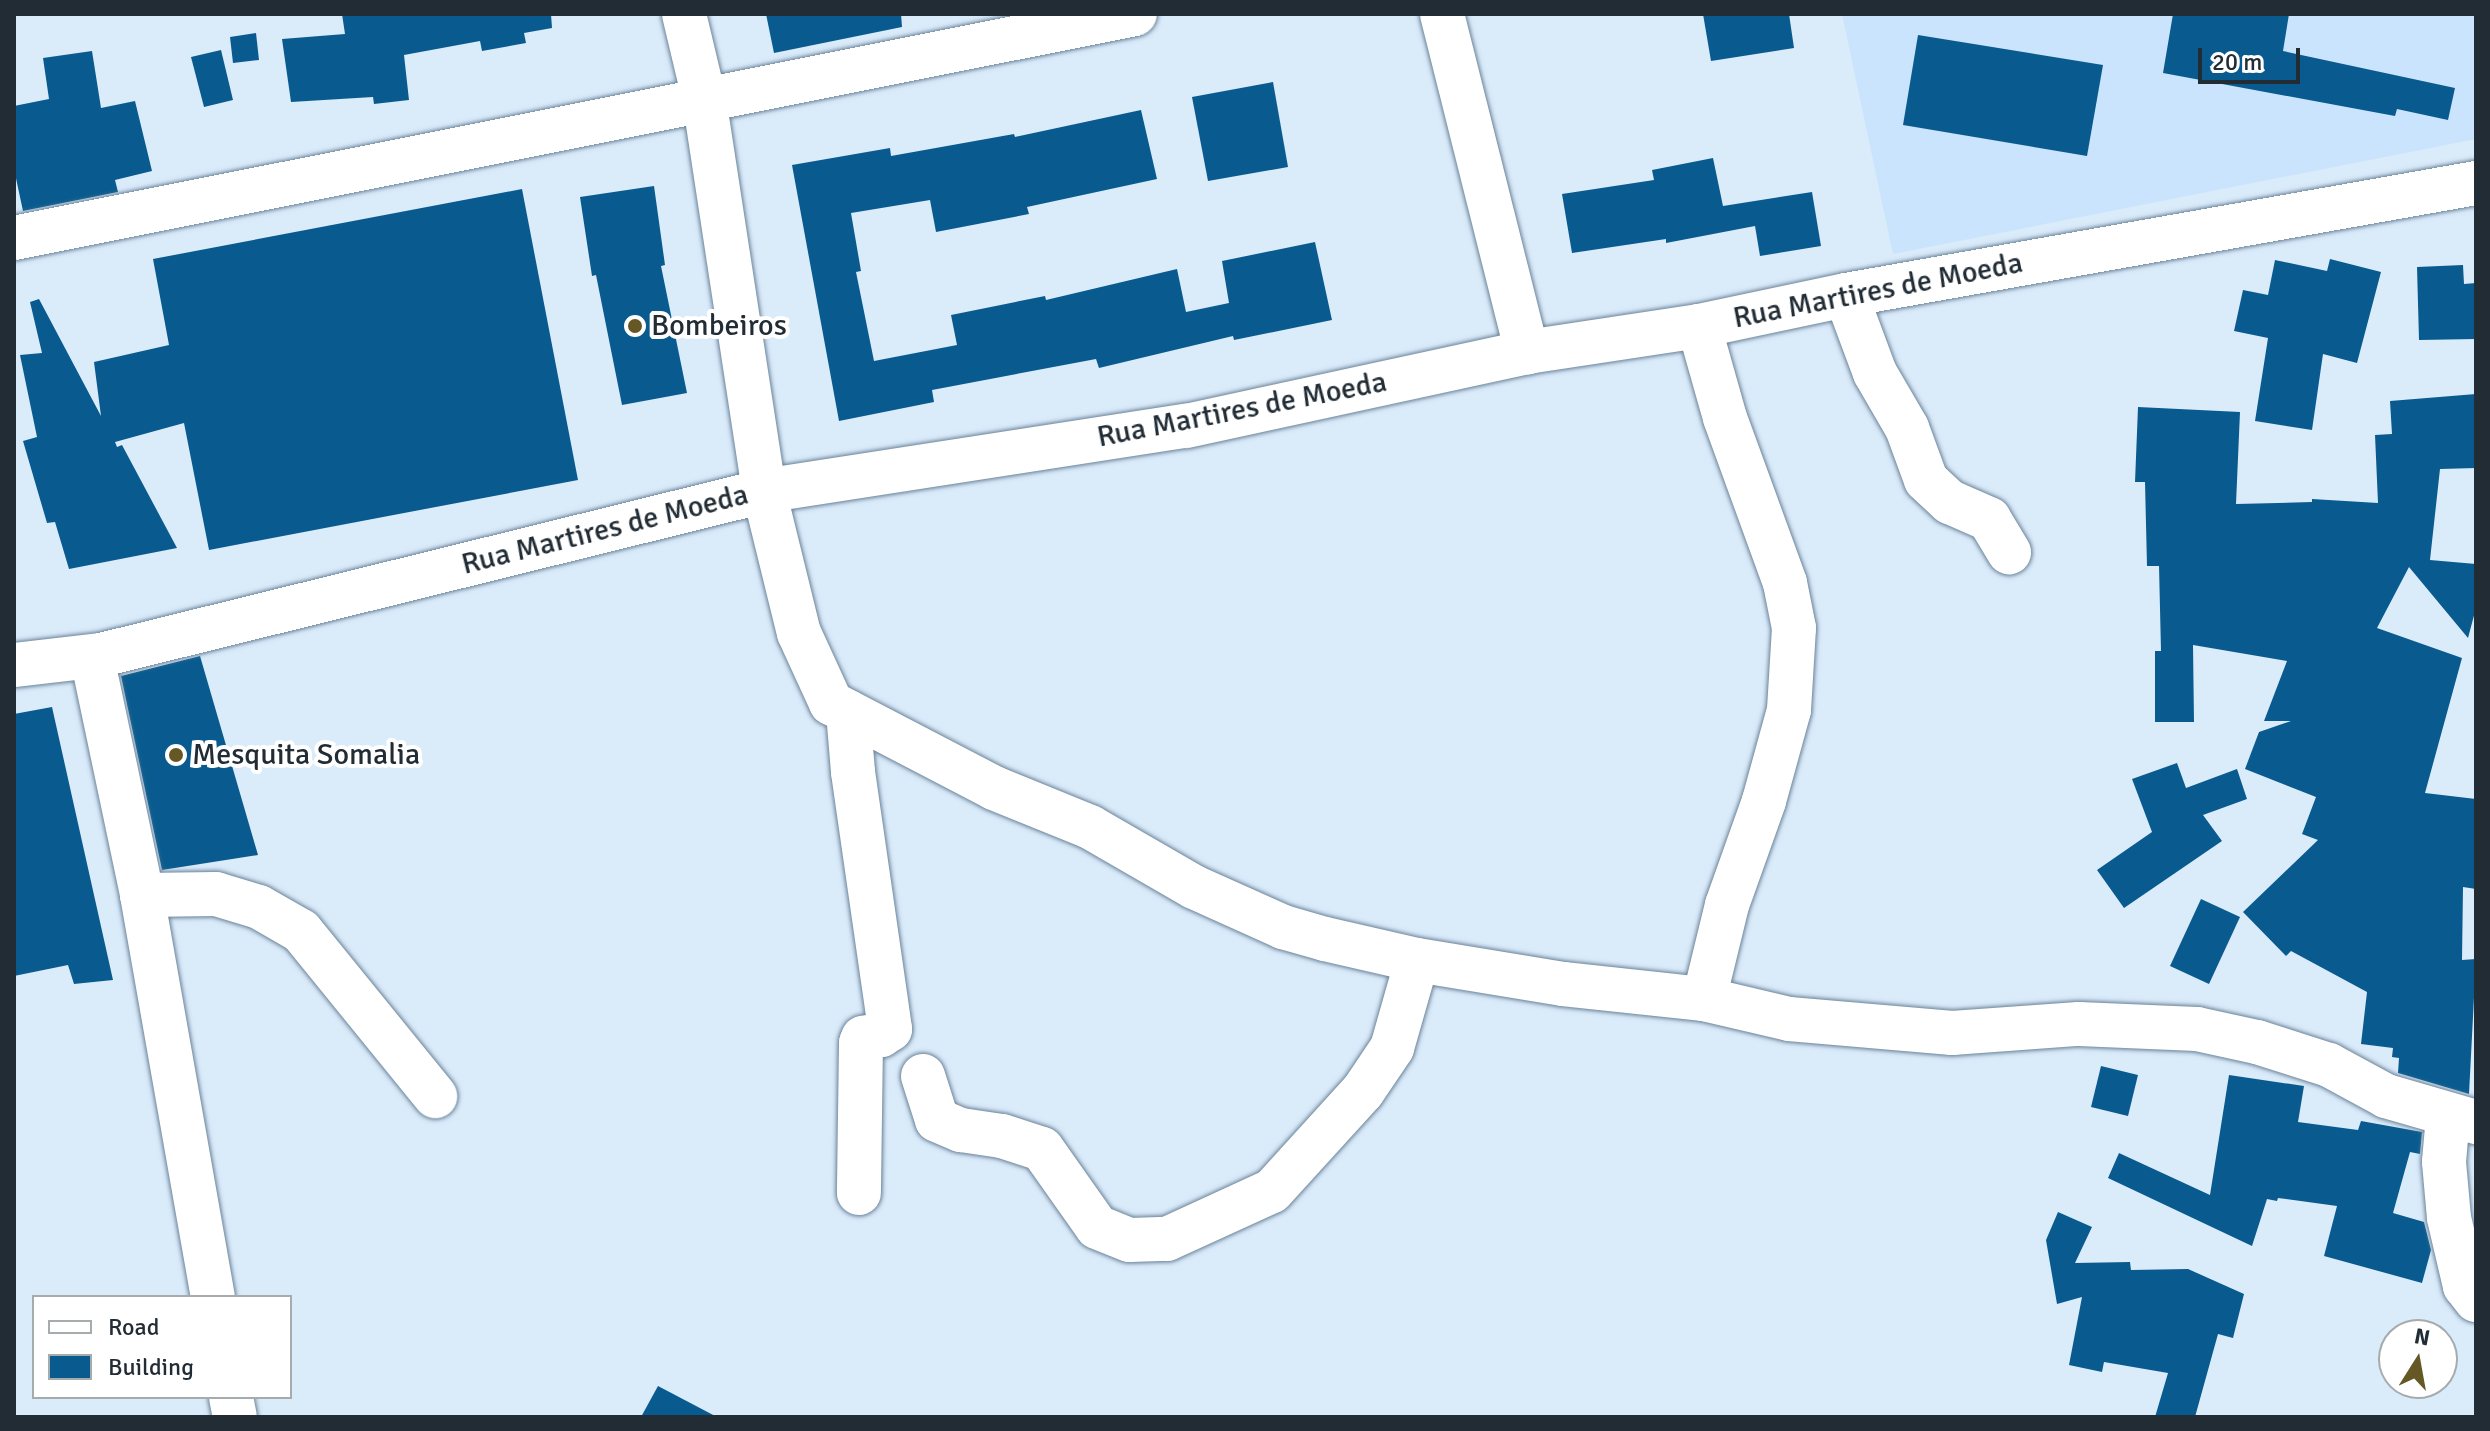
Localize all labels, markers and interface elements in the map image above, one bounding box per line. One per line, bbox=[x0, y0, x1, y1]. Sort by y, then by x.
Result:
scale bar bbox=[2202, 32, 2304, 82]
text: 20 m bbox=[2212, 47, 2262, 77]
street label: Rua Martires de Moeda bbox=[1730, 245, 2026, 337]
place label: Bombeiros bbox=[651, 308, 787, 344]
marker: Bombeiros bbox=[626, 317, 644, 335]
street label: Rua Martires de Moeda bbox=[1094, 364, 1390, 456]
street label: Rua Martires de Moeda bbox=[458, 477, 752, 583]
place label: Mesquita Somalia bbox=[192, 737, 420, 773]
marker: Mesquita Somalia bbox=[167, 746, 185, 764]
legend bbox=[32, 1295, 292, 1399]
text: Road bbox=[108, 1312, 159, 1342]
north arrow bbox=[2378, 1319, 2458, 1399]
text: N bbox=[2412, 1322, 2432, 1352]
text: Building bbox=[108, 1352, 194, 1382]

